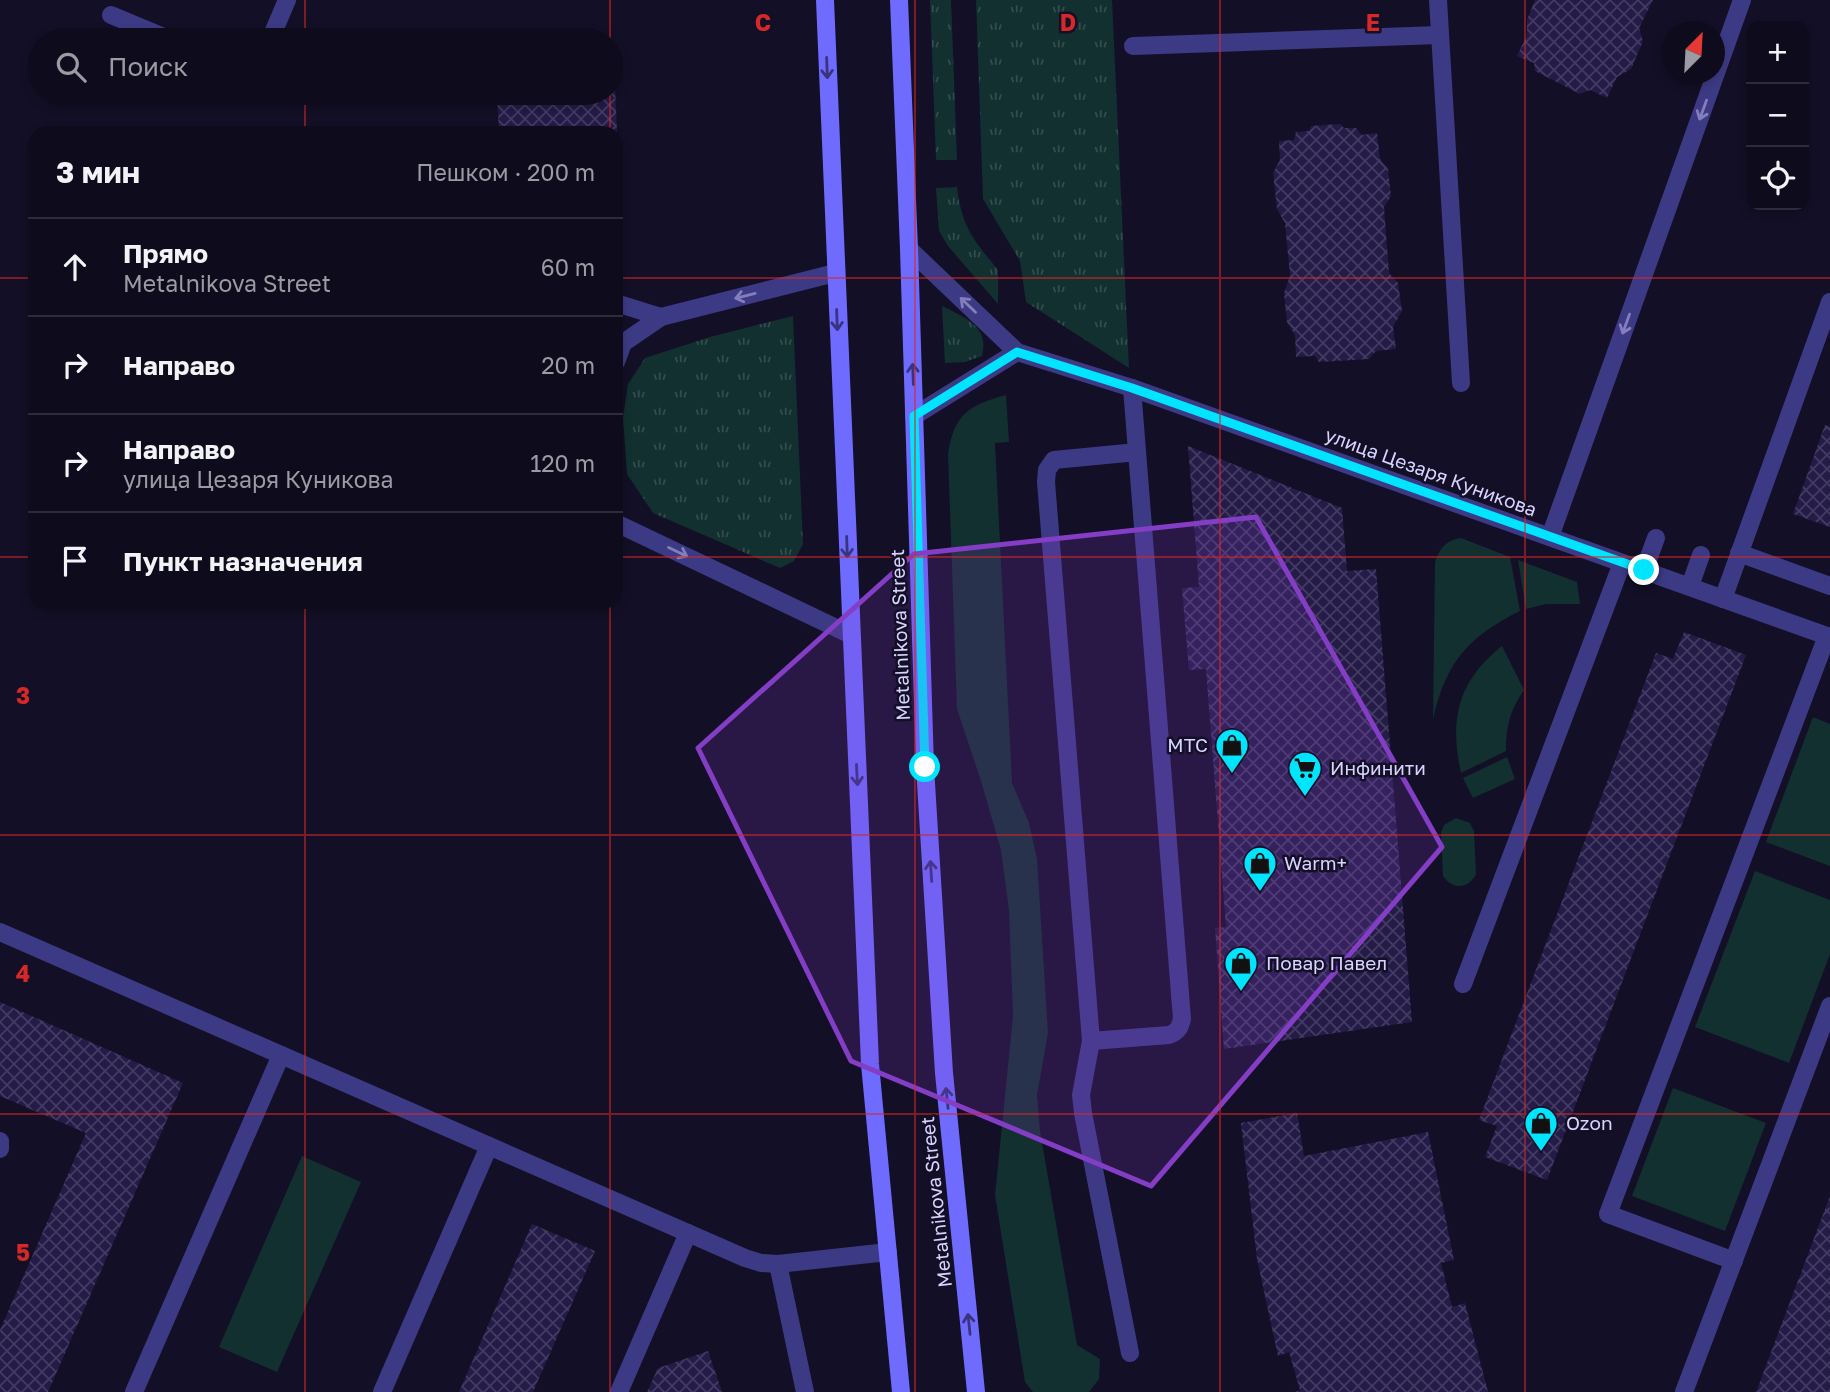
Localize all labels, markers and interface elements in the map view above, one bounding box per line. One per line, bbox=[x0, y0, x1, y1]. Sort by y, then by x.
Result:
text: C bbox=[755, 8, 771, 36]
text: D bbox=[1060, 8, 1076, 36]
text: E bbox=[1366, 8, 1380, 36]
north arrow bbox=[1662, 21, 1725, 84]
map controls bbox=[1746, 21, 1809, 210]
button: + bbox=[1746, 21, 1809, 84]
search box bbox=[28, 28, 623, 105]
icon: search bbox=[52, 48, 90, 86]
text: Поиск bbox=[108, 51, 188, 82]
one-way arrow bbox=[821, 56, 834, 79]
button: − bbox=[1746, 84, 1809, 147]
one-way arrow bbox=[1696, 99, 1708, 121]
button: locate bbox=[1746, 147, 1809, 210]
text: 3 мин bbox=[56, 154, 140, 190]
text: Пешком · 200 m bbox=[416, 158, 595, 186]
text: Прямо bbox=[123, 238, 208, 269]
icon: ahead bbox=[56, 248, 94, 286]
text: 60 m bbox=[541, 253, 595, 281]
text: Metalnikova Street bbox=[123, 269, 331, 297]
one-way arrow bbox=[734, 290, 757, 303]
one-way arrow bbox=[960, 296, 977, 313]
one-way arrow bbox=[831, 308, 844, 331]
one-way arrow bbox=[1619, 313, 1631, 335]
icon: right bbox=[56, 346, 94, 384]
text: Направо bbox=[123, 350, 235, 381]
text: 20 m bbox=[541, 351, 595, 379]
one-way arrow bbox=[906, 363, 919, 386]
street label: улица Цезаря Куникова bbox=[1322, 422, 1540, 521]
text: Направо bbox=[123, 434, 235, 465]
icon: right bbox=[56, 444, 94, 482]
text: 120 m bbox=[530, 449, 595, 477]
text: улица Цезаря Куникова bbox=[123, 465, 394, 493]
one-way arrow bbox=[841, 536, 854, 559]
icon: arrive bbox=[56, 542, 94, 580]
text: Пункт назначения bbox=[123, 546, 363, 577]
one-way arrow bbox=[666, 546, 688, 559]
street label: Metalnikova Street bbox=[885, 549, 914, 721]
route end bbox=[1628, 554, 1659, 585]
text: 3 bbox=[16, 681, 30, 709]
shop icon: МТС bbox=[1213, 726, 1251, 775]
place label: МТС bbox=[1167, 733, 1208, 756]
supermarket icon: Инфинити bbox=[1286, 749, 1324, 798]
route start bbox=[909, 751, 940, 782]
place label: Инфинити bbox=[1330, 756, 1426, 779]
one-way arrow bbox=[851, 763, 864, 786]
shop icon: Warm+ bbox=[1241, 844, 1279, 893]
place label: Warm+ bbox=[1284, 851, 1347, 874]
one-way arrow bbox=[925, 859, 938, 882]
shop icon: Повар Павел bbox=[1222, 944, 1260, 993]
place label: Повар Павел bbox=[1266, 951, 1387, 974]
text: 4 bbox=[16, 959, 30, 987]
one-way arrow bbox=[940, 1087, 953, 1109]
shop icon: Ozon bbox=[1522, 1104, 1560, 1153]
place label: Ozon bbox=[1566, 1111, 1613, 1134]
street label: Metalnikova Street bbox=[915, 1115, 956, 1289]
text: 5 bbox=[16, 1238, 30, 1266]
one-way arrow bbox=[962, 1313, 975, 1336]

